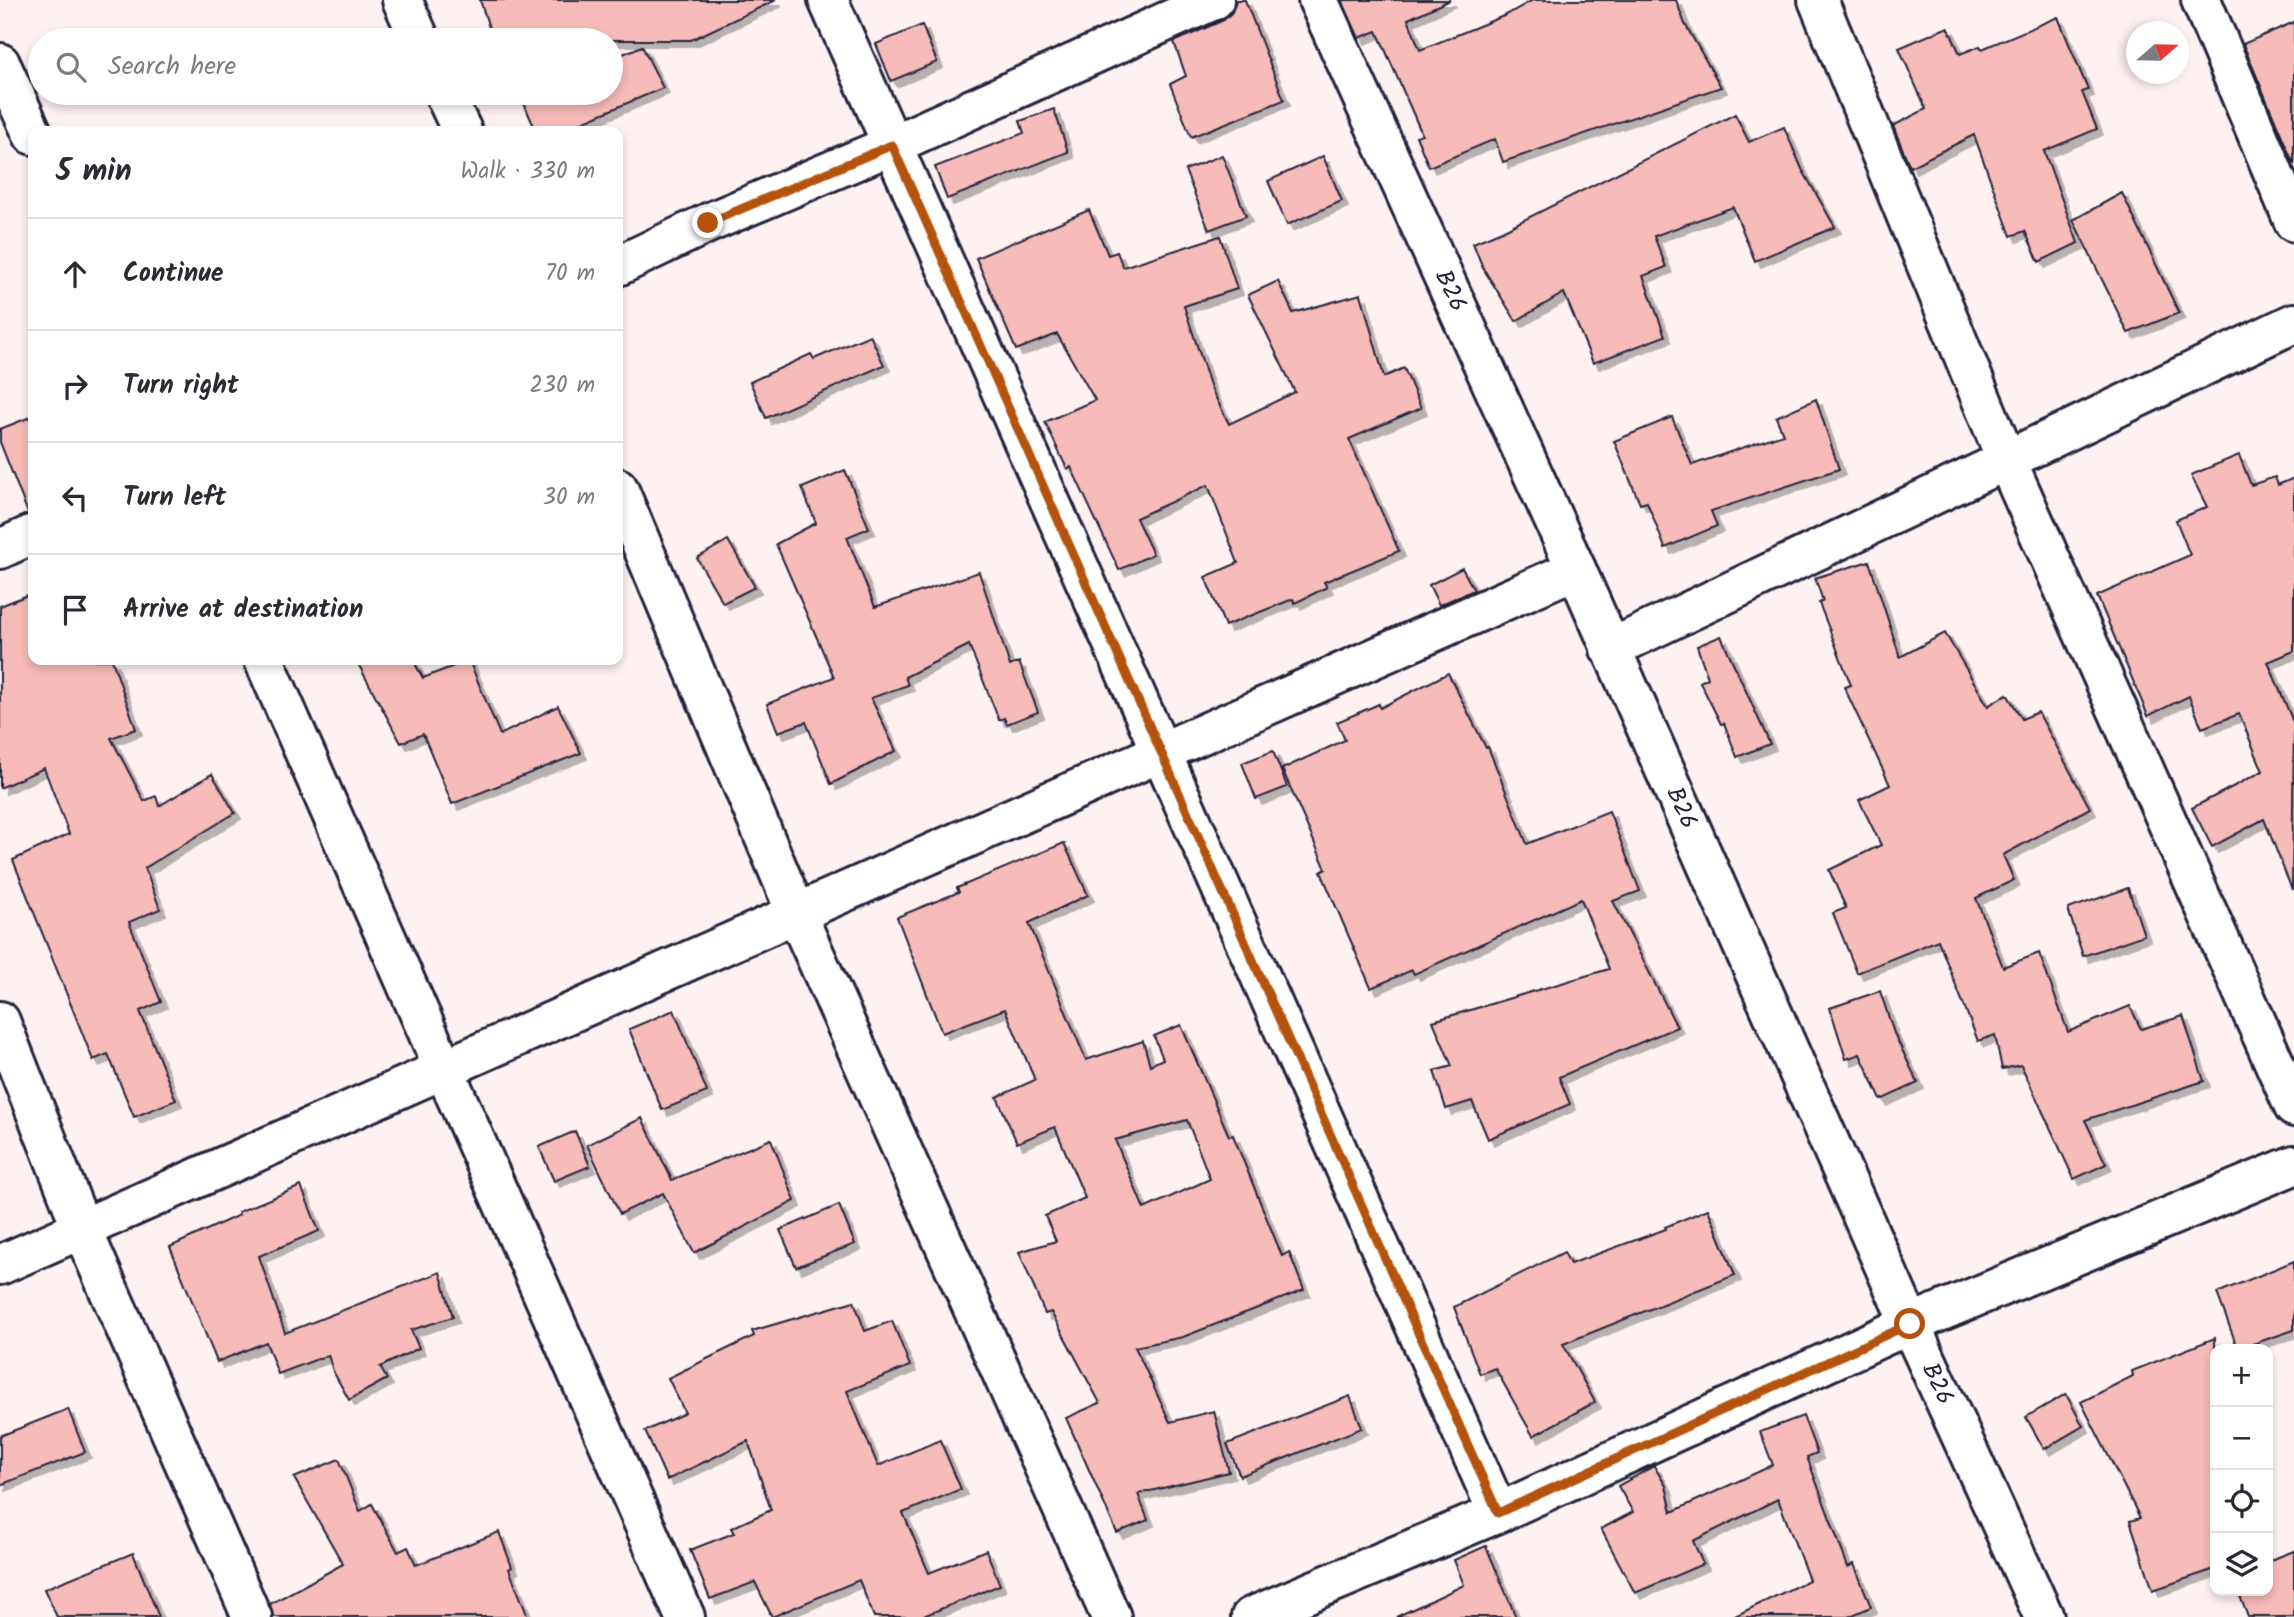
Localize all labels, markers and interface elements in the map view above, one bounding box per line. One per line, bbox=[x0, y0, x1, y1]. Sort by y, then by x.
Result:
north arrow bbox=[2126, 21, 2189, 84]
search box bbox=[28, 28, 623, 105]
text: Search here bbox=[108, 46, 236, 88]
icon: search bbox=[52, 48, 90, 86]
text: 5 min bbox=[56, 148, 132, 196]
text: Walk · 330 m bbox=[461, 154, 595, 190]
route end bbox=[692, 207, 723, 238]
text: Continue bbox=[123, 253, 224, 295]
icon: ahead bbox=[56, 255, 94, 293]
text: 70 m bbox=[545, 256, 595, 292]
street label: B26 bbox=[1423, 263, 1477, 319]
text: Turn right bbox=[123, 365, 239, 407]
icon: right bbox=[56, 367, 94, 405]
text: 230 m bbox=[529, 368, 595, 404]
text: Turn left bbox=[123, 477, 226, 519]
icon: left bbox=[56, 479, 94, 517]
text: 30 m bbox=[543, 480, 595, 516]
text: Arrive at destination bbox=[123, 589, 363, 631]
icon: arrive bbox=[56, 591, 94, 629]
street label: B26 bbox=[1655, 781, 1707, 835]
route start bbox=[1894, 1308, 1925, 1339]
map controls bbox=[2210, 1344, 2273, 1596]
button: + bbox=[2210, 1344, 2273, 1407]
street label: B26 bbox=[1910, 1356, 1964, 1412]
button: − bbox=[2210, 1407, 2273, 1470]
button: locate bbox=[2210, 1470, 2273, 1533]
button: layers bbox=[2210, 1533, 2273, 1596]

